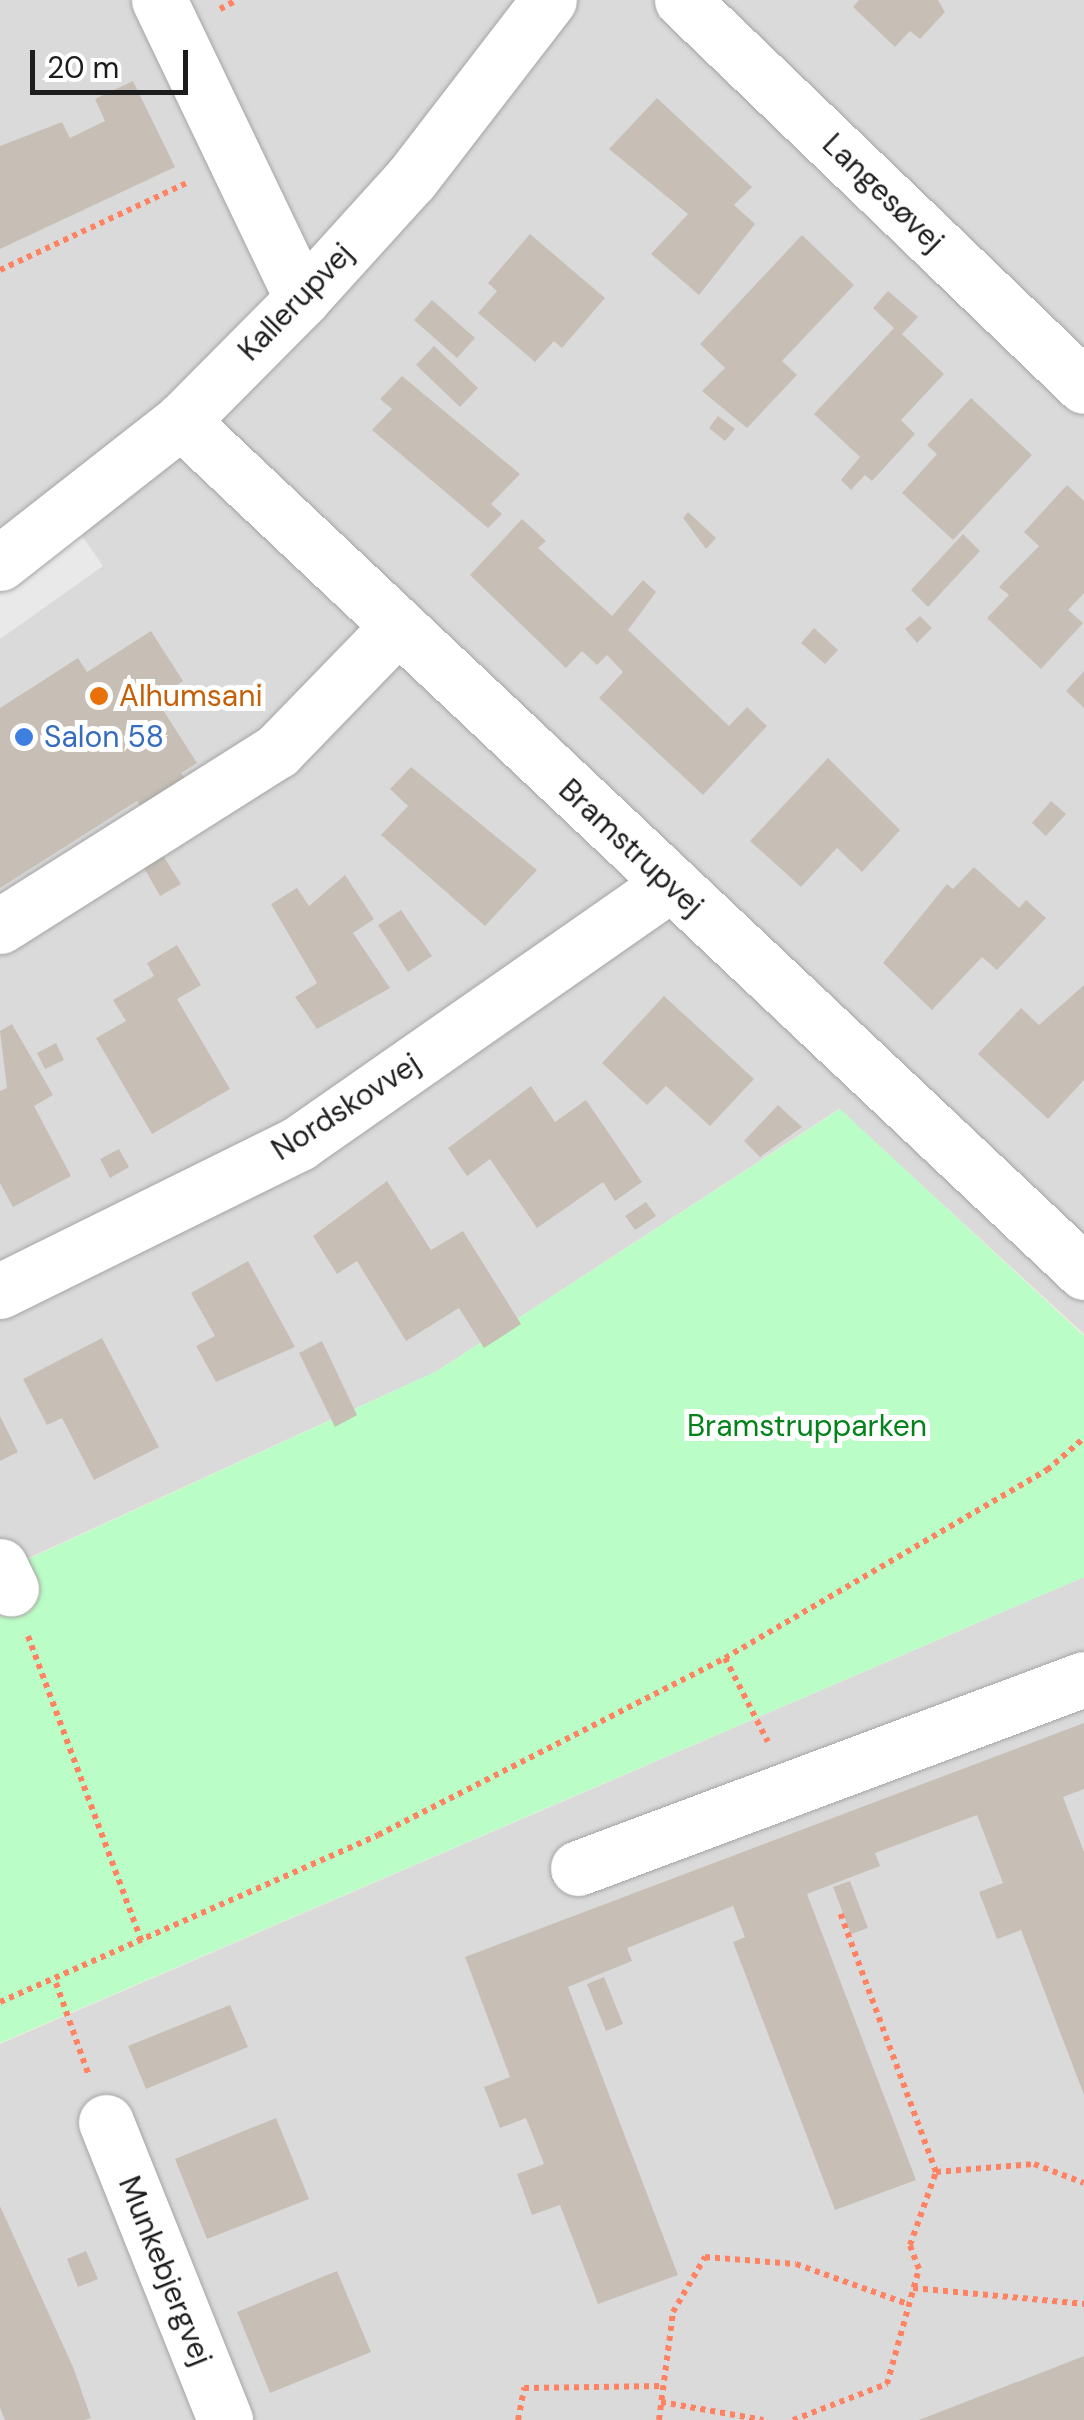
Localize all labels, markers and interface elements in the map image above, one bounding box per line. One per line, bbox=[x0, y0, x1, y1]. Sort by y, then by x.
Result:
scale bar bbox=[35, 30, 192, 92]
text: 20 m bbox=[47, 48, 119, 87]
street label: Langesøvej bbox=[815, 126, 951, 260]
street label: Kallerupvej bbox=[231, 236, 361, 368]
place label: Alhumsani bbox=[119, 678, 263, 714]
marker: Alhumsani bbox=[88, 685, 110, 707]
place label: Salon 58 bbox=[44, 719, 164, 755]
marker: Salon 58 bbox=[13, 726, 35, 748]
street label: Bramstrupvej bbox=[551, 772, 711, 924]
street label: Nordskovvej bbox=[265, 1046, 427, 1168]
park label: Bramstrupparken bbox=[687, 1408, 927, 1444]
street label: Munkebjergvej bbox=[111, 2171, 219, 2371]

